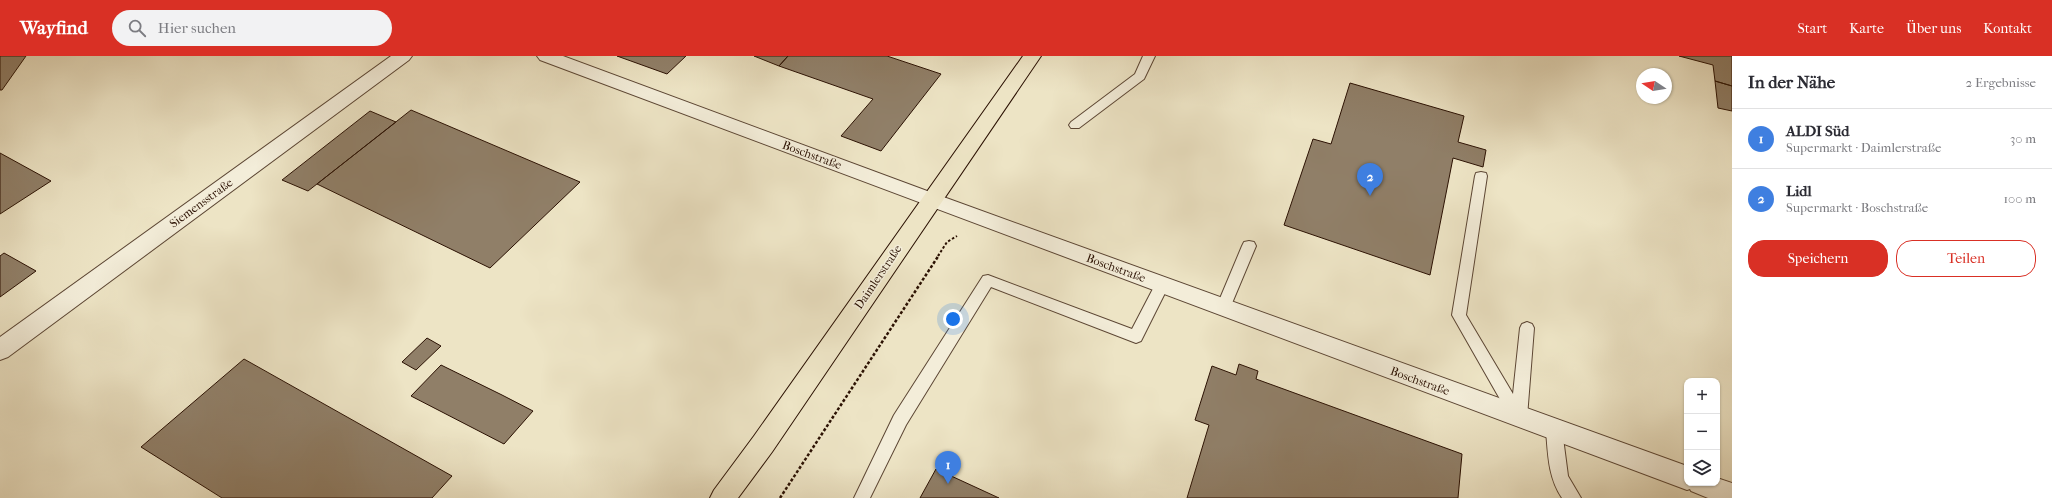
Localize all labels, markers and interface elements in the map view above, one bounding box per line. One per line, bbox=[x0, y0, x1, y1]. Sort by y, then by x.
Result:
search box bbox=[112, 10, 392, 46]
text: Wayfind bbox=[20, 17, 88, 39]
icon: search bbox=[126, 17, 148, 39]
text: Hier suchen bbox=[158, 19, 236, 37]
text: Start bbox=[1798, 20, 1827, 37]
text: Karte bbox=[1849, 20, 1884, 37]
text: Über uns bbox=[1906, 20, 1961, 37]
text: Kontakt bbox=[1983, 20, 2032, 37]
north arrow bbox=[1636, 68, 1672, 104]
text: In der Nähe bbox=[1748, 72, 1835, 92]
text: 2 Ergebnisse bbox=[1966, 75, 2036, 90]
text: ALDI Süd bbox=[1786, 122, 1849, 140]
text: 1 bbox=[1759, 131, 1763, 146]
text: 30 m bbox=[2010, 131, 2036, 146]
street label: Boschstraße bbox=[780, 138, 844, 172]
text: Supermarkt · Daimlerstraße bbox=[1786, 140, 1941, 155]
pin: 2 bbox=[1357, 163, 1383, 196]
street label: Siemensstraße bbox=[167, 175, 235, 231]
text: Lidl bbox=[1786, 182, 1812, 200]
text: 2 bbox=[1758, 191, 1764, 206]
text: 100 m bbox=[2003, 191, 2036, 206]
text: Supermarkt · Boschstraße bbox=[1786, 200, 1928, 215]
button: Speichern bbox=[1748, 240, 1888, 277]
button: Teilen bbox=[1896, 240, 2036, 277]
street label: Daimlerstraße bbox=[851, 242, 905, 312]
street label: Boschstraße bbox=[1084, 251, 1148, 285]
your location bbox=[943, 309, 963, 329]
street label: Boschstraße bbox=[1388, 364, 1452, 398]
map controls bbox=[1684, 378, 1720, 486]
button: + bbox=[1684, 378, 1720, 414]
button: − bbox=[1684, 414, 1720, 450]
button: layers bbox=[1684, 450, 1720, 486]
pin: 1 bbox=[935, 451, 961, 484]

